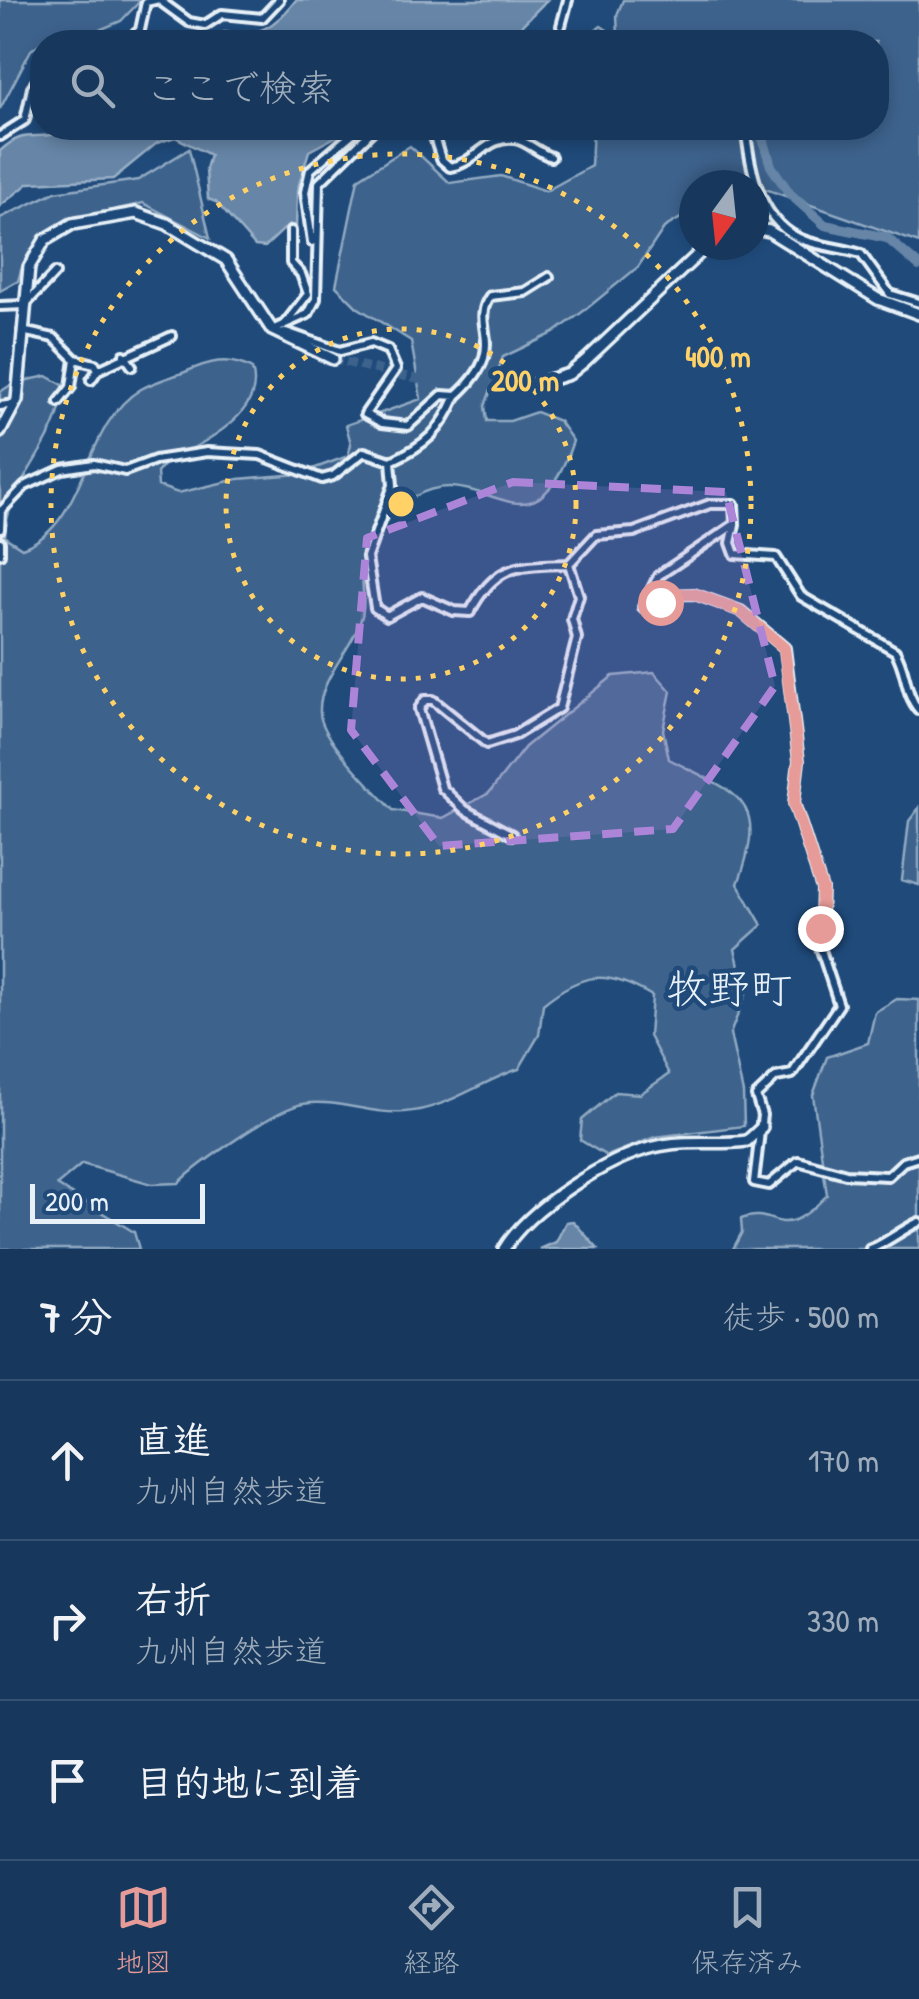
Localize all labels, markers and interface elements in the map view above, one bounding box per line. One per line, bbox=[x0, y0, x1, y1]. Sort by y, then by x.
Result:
search box bbox=[30, 30, 889, 140]
icon: search bbox=[65, 58, 120, 113]
text: ここで検索 bbox=[145, 61, 335, 113]
north arrow bbox=[679, 170, 769, 260]
text: 400 m bbox=[685, 336, 751, 376]
text: 200 m bbox=[491, 360, 559, 400]
centre of rings bbox=[383, 486, 419, 522]
route start bbox=[638, 580, 684, 626]
route end bbox=[798, 906, 844, 952]
district label: 牧野町 bbox=[666, 959, 792, 1016]
scale bar bbox=[30, 1179, 205, 1224]
text: 200 m bbox=[45, 1182, 109, 1220]
text: 7 分 bbox=[40, 1288, 112, 1345]
text: 徒歩 · 500 m bbox=[723, 1295, 879, 1338]
text: 直進 bbox=[135, 1413, 211, 1465]
icon: ahead bbox=[40, 1433, 95, 1488]
text: 170 m bbox=[808, 1439, 879, 1482]
text: 九州自然歩道 bbox=[135, 1469, 327, 1512]
text: 右折 bbox=[135, 1573, 211, 1625]
icon: right bbox=[40, 1593, 95, 1648]
text: 330 m bbox=[807, 1599, 879, 1642]
text: 九州自然歩道 bbox=[135, 1629, 327, 1672]
icon: arrive bbox=[40, 1753, 95, 1808]
text: 目的地に到着 bbox=[135, 1756, 363, 1808]
tab: 地図 bbox=[116, 1880, 172, 1981]
tab: 経路 bbox=[403, 1880, 459, 1981]
tab: 保存済み bbox=[691, 1880, 803, 1981]

